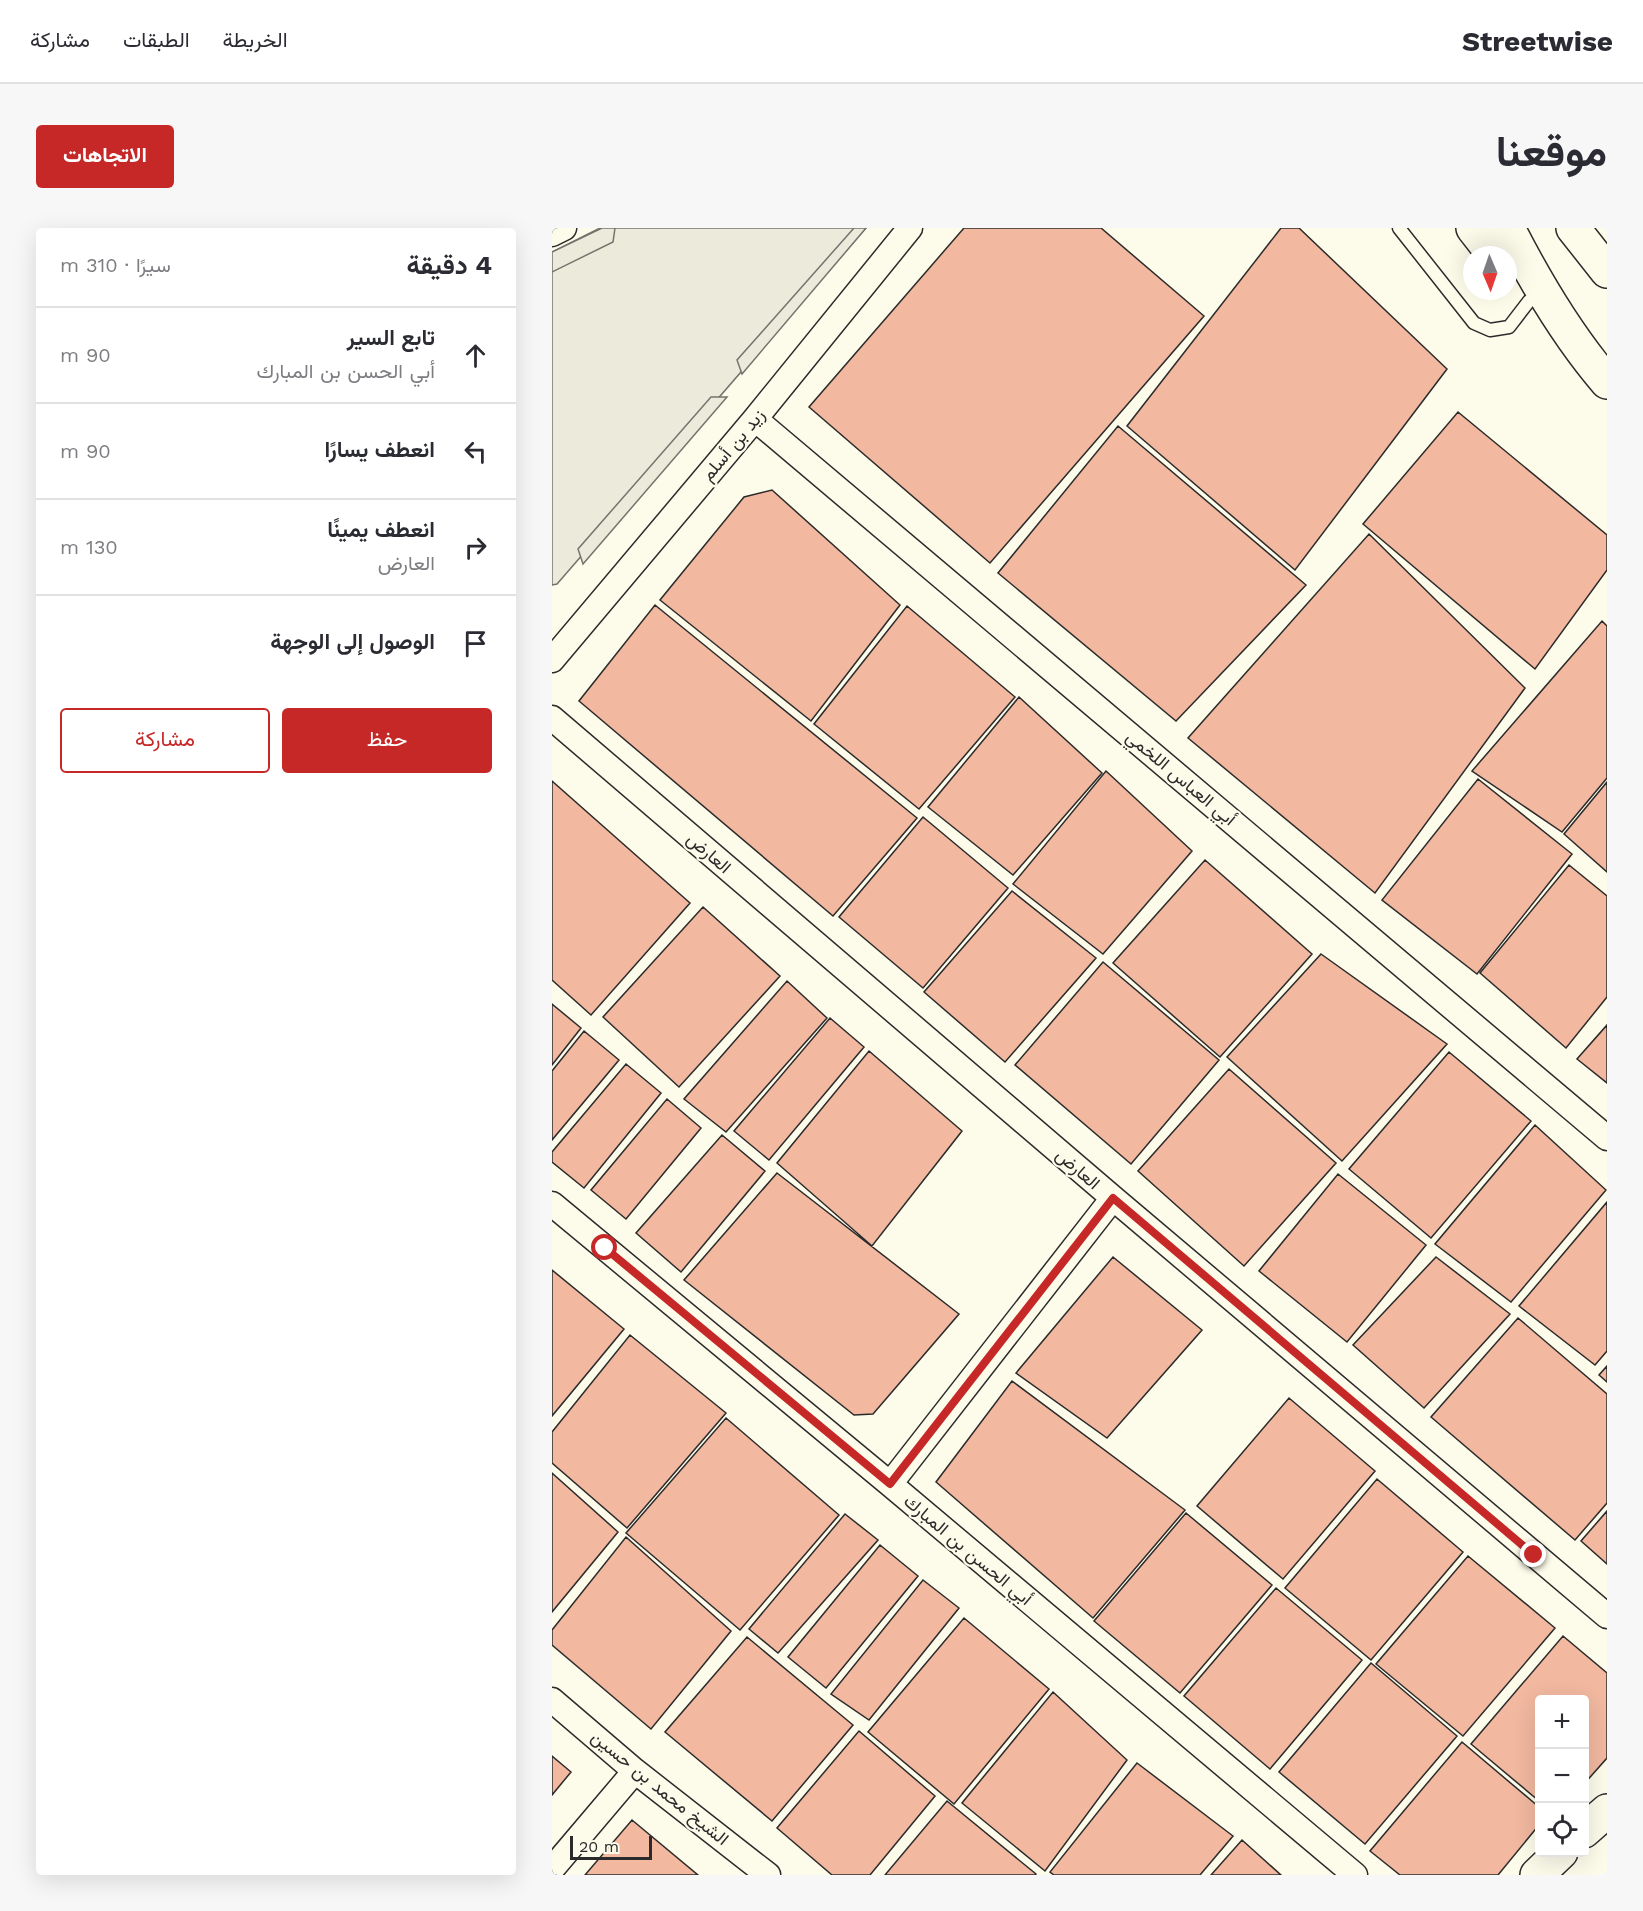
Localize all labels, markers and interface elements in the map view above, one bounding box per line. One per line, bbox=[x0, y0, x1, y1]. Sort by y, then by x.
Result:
text: Streetwise bbox=[1462, 25, 1613, 58]
text: مشاركة bbox=[30, 27, 90, 52]
text: الطبقات bbox=[123, 27, 190, 52]
text: الخريطة bbox=[223, 27, 288, 52]
button: الاتجاهات bbox=[36, 125, 174, 188]
text: موقعنا bbox=[1496, 127, 1607, 176]
north arrow bbox=[1463, 246, 1517, 300]
text: 4 دقيقة bbox=[406, 250, 492, 280]
text: سيرًا · 310 m bbox=[60, 253, 171, 277]
text: تابع السير bbox=[347, 325, 435, 350]
icon: ahead bbox=[459, 339, 492, 372]
text: 90 m bbox=[60, 343, 111, 367]
text: أبي الحسن بن المبارك bbox=[256, 359, 435, 383]
street label: زيد بن أسلم bbox=[696, 404, 770, 486]
icon: left bbox=[459, 435, 492, 468]
text: انعطف يسارًا bbox=[325, 437, 435, 462]
text: 90 m bbox=[60, 439, 111, 463]
text: انعطف يمينًا bbox=[327, 517, 435, 542]
icon: right bbox=[459, 531, 492, 564]
text: 130 m bbox=[60, 535, 118, 559]
text: العارض bbox=[378, 551, 435, 575]
icon: arrive bbox=[459, 627, 492, 660]
text: الوصول إلى الوجهة bbox=[270, 629, 435, 654]
button: مشاركة bbox=[60, 708, 270, 773]
button: حفظ bbox=[282, 708, 492, 773]
street label: أبي العباس اللخمي bbox=[1119, 726, 1240, 833]
street label: العارض bbox=[682, 828, 736, 878]
street label: العارض bbox=[1051, 1144, 1105, 1194]
route start bbox=[591, 1234, 617, 1260]
street label: أبي الحسن بن المبارك bbox=[897, 1490, 1037, 1613]
route end bbox=[1520, 1541, 1546, 1567]
map controls bbox=[1535, 1695, 1589, 1857]
button: + bbox=[1535, 1695, 1589, 1749]
street label: الشيخ محمد بن حسين bbox=[586, 1726, 733, 1851]
button: − bbox=[1535, 1749, 1589, 1803]
button: locate bbox=[1535, 1803, 1589, 1857]
scale bar bbox=[570, 1833, 652, 1860]
text: 20 m bbox=[579, 1837, 619, 1856]

